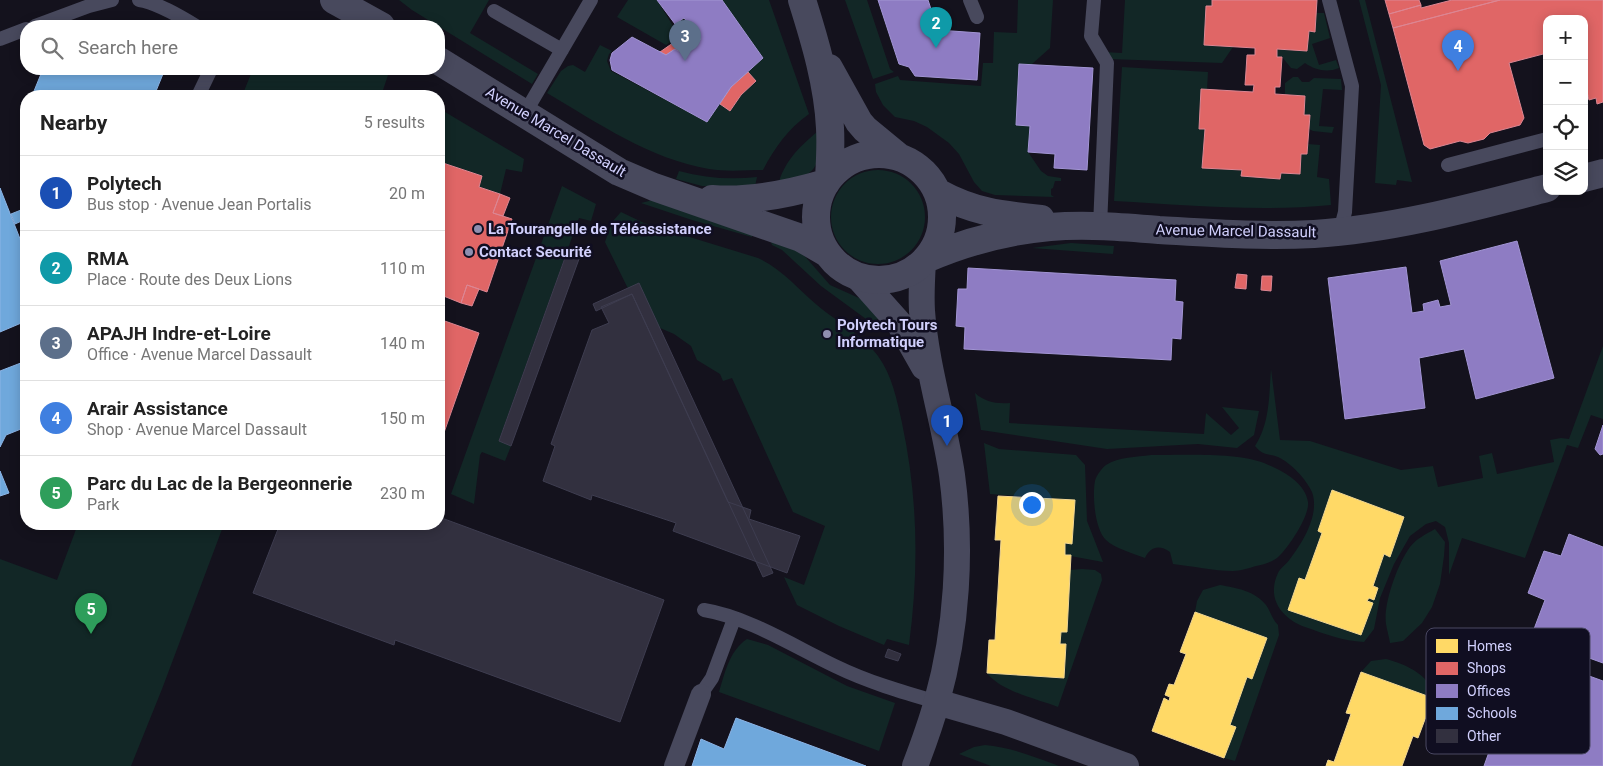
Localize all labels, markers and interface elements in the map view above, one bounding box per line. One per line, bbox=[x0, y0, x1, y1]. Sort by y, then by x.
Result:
pin: 2 bbox=[920, 7, 952, 48]
map controls bbox=[1543, 15, 1588, 195]
button: + bbox=[1543, 15, 1588, 60]
search box bbox=[20, 20, 445, 75]
pin: 3 bbox=[669, 20, 701, 61]
pin: 4 bbox=[1442, 30, 1474, 71]
icon: search bbox=[38, 34, 66, 62]
text: Search here bbox=[78, 36, 178, 59]
button: − bbox=[1543, 60, 1588, 105]
street label: Avenue Marcel Dassault bbox=[483, 83, 630, 181]
button: locate bbox=[1543, 105, 1588, 150]
text: Nearby bbox=[40, 111, 107, 135]
text: 5 results bbox=[364, 113, 425, 132]
button: layers bbox=[1543, 150, 1588, 195]
text: Polytech bbox=[87, 172, 162, 195]
text: 1 bbox=[51, 184, 61, 203]
text: 20 m bbox=[389, 184, 425, 203]
text: Bus stop · Avenue Jean Portalis bbox=[87, 195, 312, 214]
place label: La Tourangelle de Téléassistance bbox=[488, 220, 712, 238]
street label: Avenue Marcel Dassault bbox=[1156, 221, 1317, 241]
marker: La Tourangelle de Téléassistance bbox=[472, 223, 484, 235]
place label: Contact Securité bbox=[479, 243, 592, 261]
marker: Contact Securité bbox=[463, 246, 475, 258]
text: RMA bbox=[87, 247, 129, 270]
text: 2 bbox=[51, 259, 61, 278]
text: 110 m bbox=[380, 259, 425, 278]
text: Place · Route des Deux Lions bbox=[87, 270, 292, 289]
place label: Polytech Tours Informatique bbox=[837, 316, 938, 351]
text: APAJH Indre-et-Loire bbox=[87, 322, 271, 345]
marker: Polytech Tours Informatique bbox=[821, 328, 833, 340]
text: 3 bbox=[51, 334, 61, 353]
text: 140 m bbox=[380, 334, 425, 353]
text: Office · Avenue Marcel Dassault bbox=[87, 345, 312, 364]
text: Arair Assistance bbox=[87, 397, 228, 420]
pin: 1 bbox=[931, 405, 963, 446]
text: 4 bbox=[51, 409, 61, 428]
text: 150 m bbox=[380, 409, 425, 428]
text: Shop · Avenue Marcel Dassault bbox=[87, 420, 307, 439]
text: Parc du Lac de la Bergeonnerie bbox=[87, 472, 352, 495]
text: 5 bbox=[51, 484, 61, 503]
text: 230 m bbox=[380, 484, 425, 503]
your location bbox=[1019, 492, 1045, 518]
text: Park bbox=[87, 495, 119, 514]
pin: 5 bbox=[75, 593, 107, 634]
legend bbox=[1426, 628, 1590, 754]
text: Homes bbox=[1467, 638, 1512, 654]
text: Shops bbox=[1467, 660, 1506, 676]
text: Offices bbox=[1467, 683, 1511, 699]
text: Schools bbox=[1467, 705, 1517, 721]
text: Other bbox=[1467, 728, 1501, 744]

